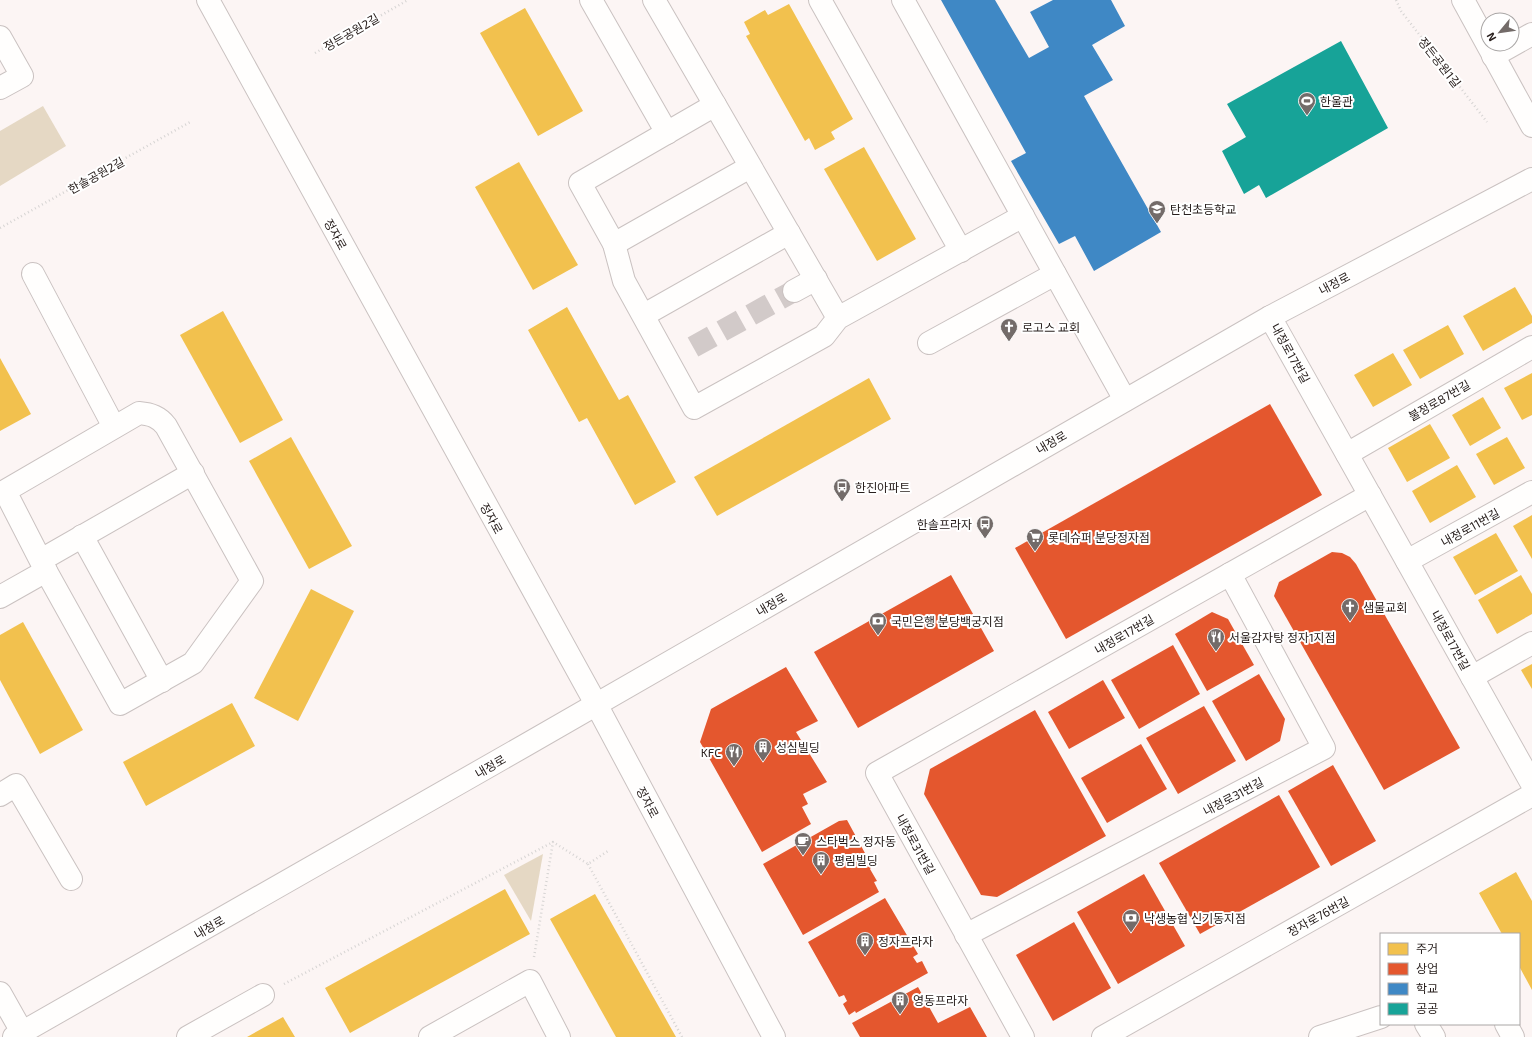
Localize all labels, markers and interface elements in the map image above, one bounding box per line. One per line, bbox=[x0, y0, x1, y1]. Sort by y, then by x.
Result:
street label: 정든공원2길 bbox=[321, 10, 381, 54]
north arrow bbox=[1480, 12, 1520, 52]
text: N bbox=[1483, 30, 1498, 44]
street label: 정든공원1길 bbox=[1416, 34, 1464, 90]
sports icon: 한울관 bbox=[1297, 91, 1317, 116]
place label: 한울관 bbox=[1320, 94, 1353, 108]
street label: 한솔공원2길 bbox=[66, 154, 126, 196]
school or university icon: 탄천초등학교 bbox=[1147, 199, 1167, 224]
place label: 탄천초등학교 bbox=[1170, 202, 1236, 216]
street label: 정자로 bbox=[322, 216, 350, 252]
street label: 내정로 bbox=[1316, 269, 1352, 297]
church icon: 로고스 교회 bbox=[999, 317, 1019, 342]
place label: 로고스 교회 bbox=[1022, 320, 1080, 334]
street label: 내정로17번길 bbox=[1269, 321, 1313, 385]
street label: 불정로87번길 bbox=[1406, 377, 1472, 423]
street label: 내정로 bbox=[1033, 428, 1069, 456]
bus stop icon: 한진아파트 bbox=[832, 477, 852, 502]
place label: 한진아파트 bbox=[855, 480, 910, 494]
street label: 정자로 bbox=[478, 500, 506, 536]
street label: 내정로11번길 bbox=[1438, 505, 1502, 549]
bus stop icon: 한솔프라자 bbox=[975, 514, 995, 539]
place label: 한솔프라자 bbox=[917, 517, 972, 531]
supermarket icon: 롯데슈퍼 분당정자점 bbox=[1025, 527, 1045, 552]
place label: 롯데슈퍼 분당정자점 bbox=[1048, 530, 1150, 544]
street label: 내정로 bbox=[753, 590, 789, 618]
church icon: 샘물교회 bbox=[1340, 597, 1360, 622]
place label: 샘물교회 bbox=[1363, 600, 1407, 614]
street label: 내정로17번길 bbox=[1429, 608, 1473, 672]
bank icon: 국민은행 분당백궁지점 bbox=[868, 611, 888, 636]
street label: 내정로17번길 bbox=[1092, 611, 1156, 657]
place label: 국민은행 분당백궁지점 bbox=[891, 614, 1004, 628]
restaurant icon: 서울감자탕 정자1지점 bbox=[1206, 627, 1226, 652]
place label: 서울감자탕 정자1지점 bbox=[1229, 630, 1336, 644]
building icon: 성심빌딩 bbox=[753, 737, 773, 762]
place label: 성심빌딩 bbox=[776, 740, 820, 754]
restaurant icon: KFC bbox=[724, 742, 744, 767]
place label: KFC bbox=[701, 745, 721, 759]
street label: 내정로 bbox=[472, 752, 508, 780]
street label: 내정로31번길 bbox=[1200, 774, 1266, 818]
street label: 정자로 bbox=[634, 784, 662, 820]
street label: 내정로31번길 bbox=[894, 811, 938, 877]
cafe icon: 스타벅스 정자동 bbox=[793, 831, 813, 856]
place label: 스타벅스 정자동 bbox=[816, 834, 896, 848]
building icon: 평림빌딩 bbox=[811, 850, 831, 875]
place label: 평림빌딩 bbox=[834, 853, 878, 867]
street label: 정자로76번길 bbox=[1285, 893, 1351, 939]
bank icon: 낙생농협 신기동지점 bbox=[1121, 908, 1141, 933]
place label: 낙생농협 신기동지점 bbox=[1144, 911, 1246, 925]
street label: 내정로 bbox=[191, 913, 227, 941]
building icon: 정자프라자 bbox=[855, 931, 875, 956]
legend bbox=[1380, 933, 1520, 1025]
place label: 정자프라자 bbox=[878, 934, 933, 948]
text: 주거 bbox=[1416, 941, 1438, 955]
text: 상업 bbox=[1416, 961, 1438, 975]
text: 학교 bbox=[1416, 981, 1438, 995]
building icon: 영동프라자 bbox=[890, 990, 910, 1015]
place label: 영동프라자 bbox=[913, 993, 968, 1007]
text: 공공 bbox=[1416, 1001, 1438, 1015]

